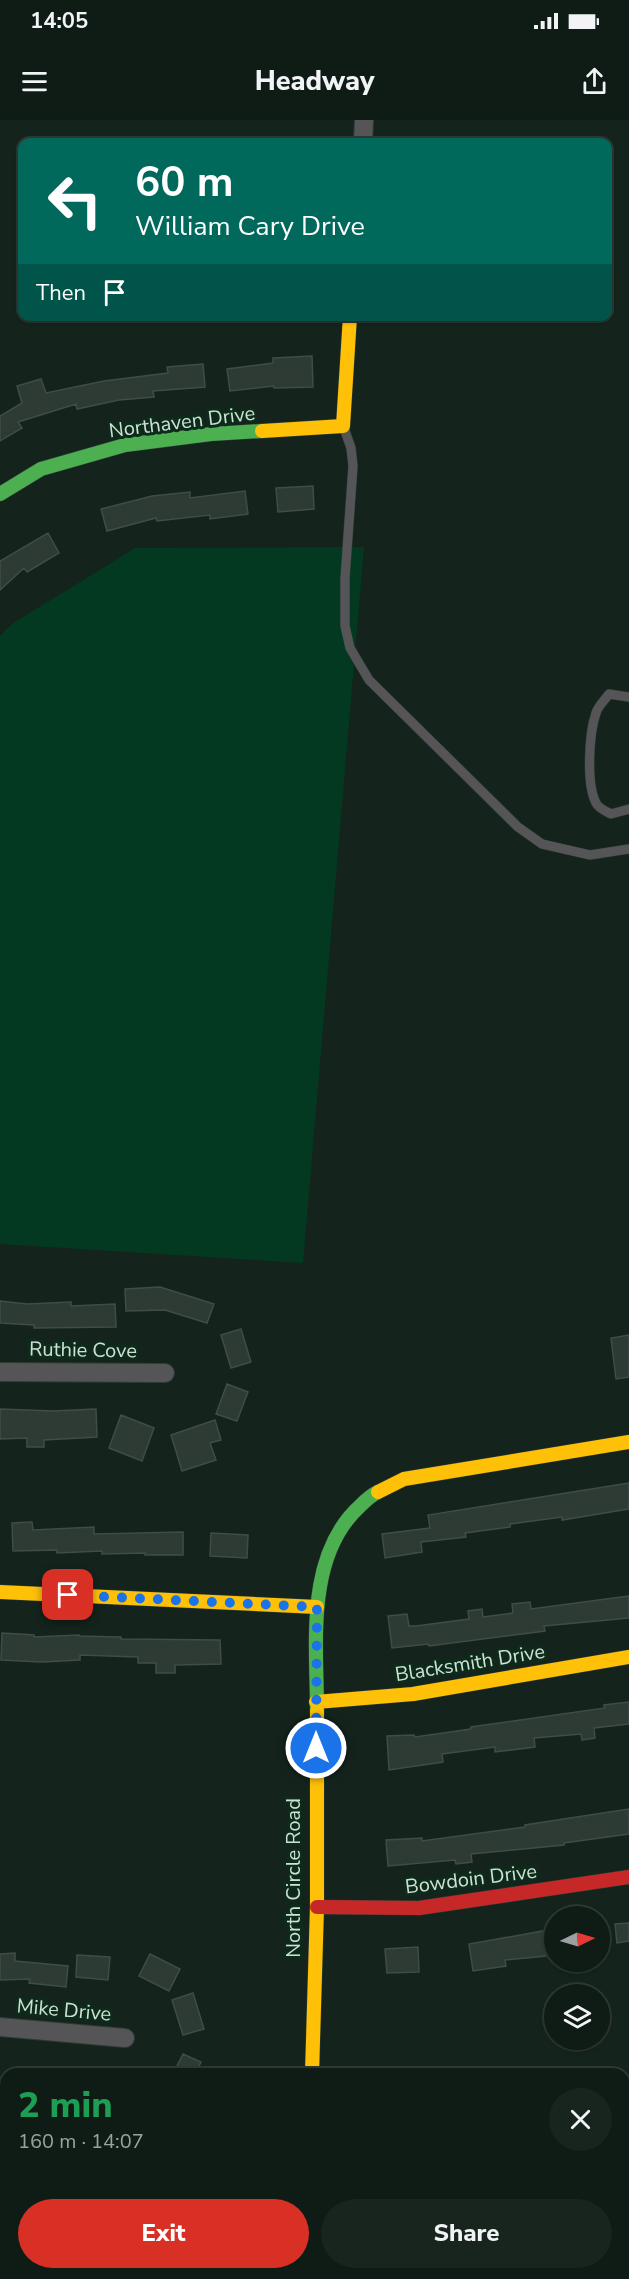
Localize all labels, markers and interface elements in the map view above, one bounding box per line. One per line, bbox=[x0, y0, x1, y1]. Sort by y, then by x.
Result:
text: 14:05 bbox=[30, 6, 88, 36]
text: Headway bbox=[255, 63, 374, 100]
icon: menu bbox=[18, 65, 51, 98]
icon: share bbox=[578, 65, 611, 98]
text: 60 m bbox=[135, 154, 234, 211]
icon: left bbox=[36, 162, 114, 240]
text: William Cary Drive bbox=[135, 208, 365, 245]
icon: arrive bbox=[98, 276, 131, 309]
text: Then bbox=[36, 278, 86, 308]
street label: Northaven Drive bbox=[107, 400, 257, 444]
street label: Ruthie Cove bbox=[29, 1336, 137, 1364]
pin bbox=[42, 1569, 93, 1620]
icon: arrive bbox=[51, 1578, 84, 1611]
street label: Blacksmith Drive bbox=[393, 1638, 547, 1688]
position arrow bbox=[284, 1716, 348, 1780]
street label: North Circle Road bbox=[280, 1798, 307, 1958]
street label: Bowdoin Drive bbox=[404, 1858, 538, 1900]
north arrow bbox=[544, 1906, 610, 1972]
map controls bbox=[544, 1906, 610, 2050]
button: layers bbox=[544, 1984, 610, 2050]
street label: Mike Drive bbox=[16, 1992, 112, 2028]
text: 2 min bbox=[18, 2081, 113, 2130]
button: close bbox=[549, 2088, 612, 2151]
text: 160 m · 14:07 bbox=[18, 2128, 144, 2155]
button: Exit bbox=[18, 2199, 309, 2268]
button: Share bbox=[321, 2199, 612, 2268]

